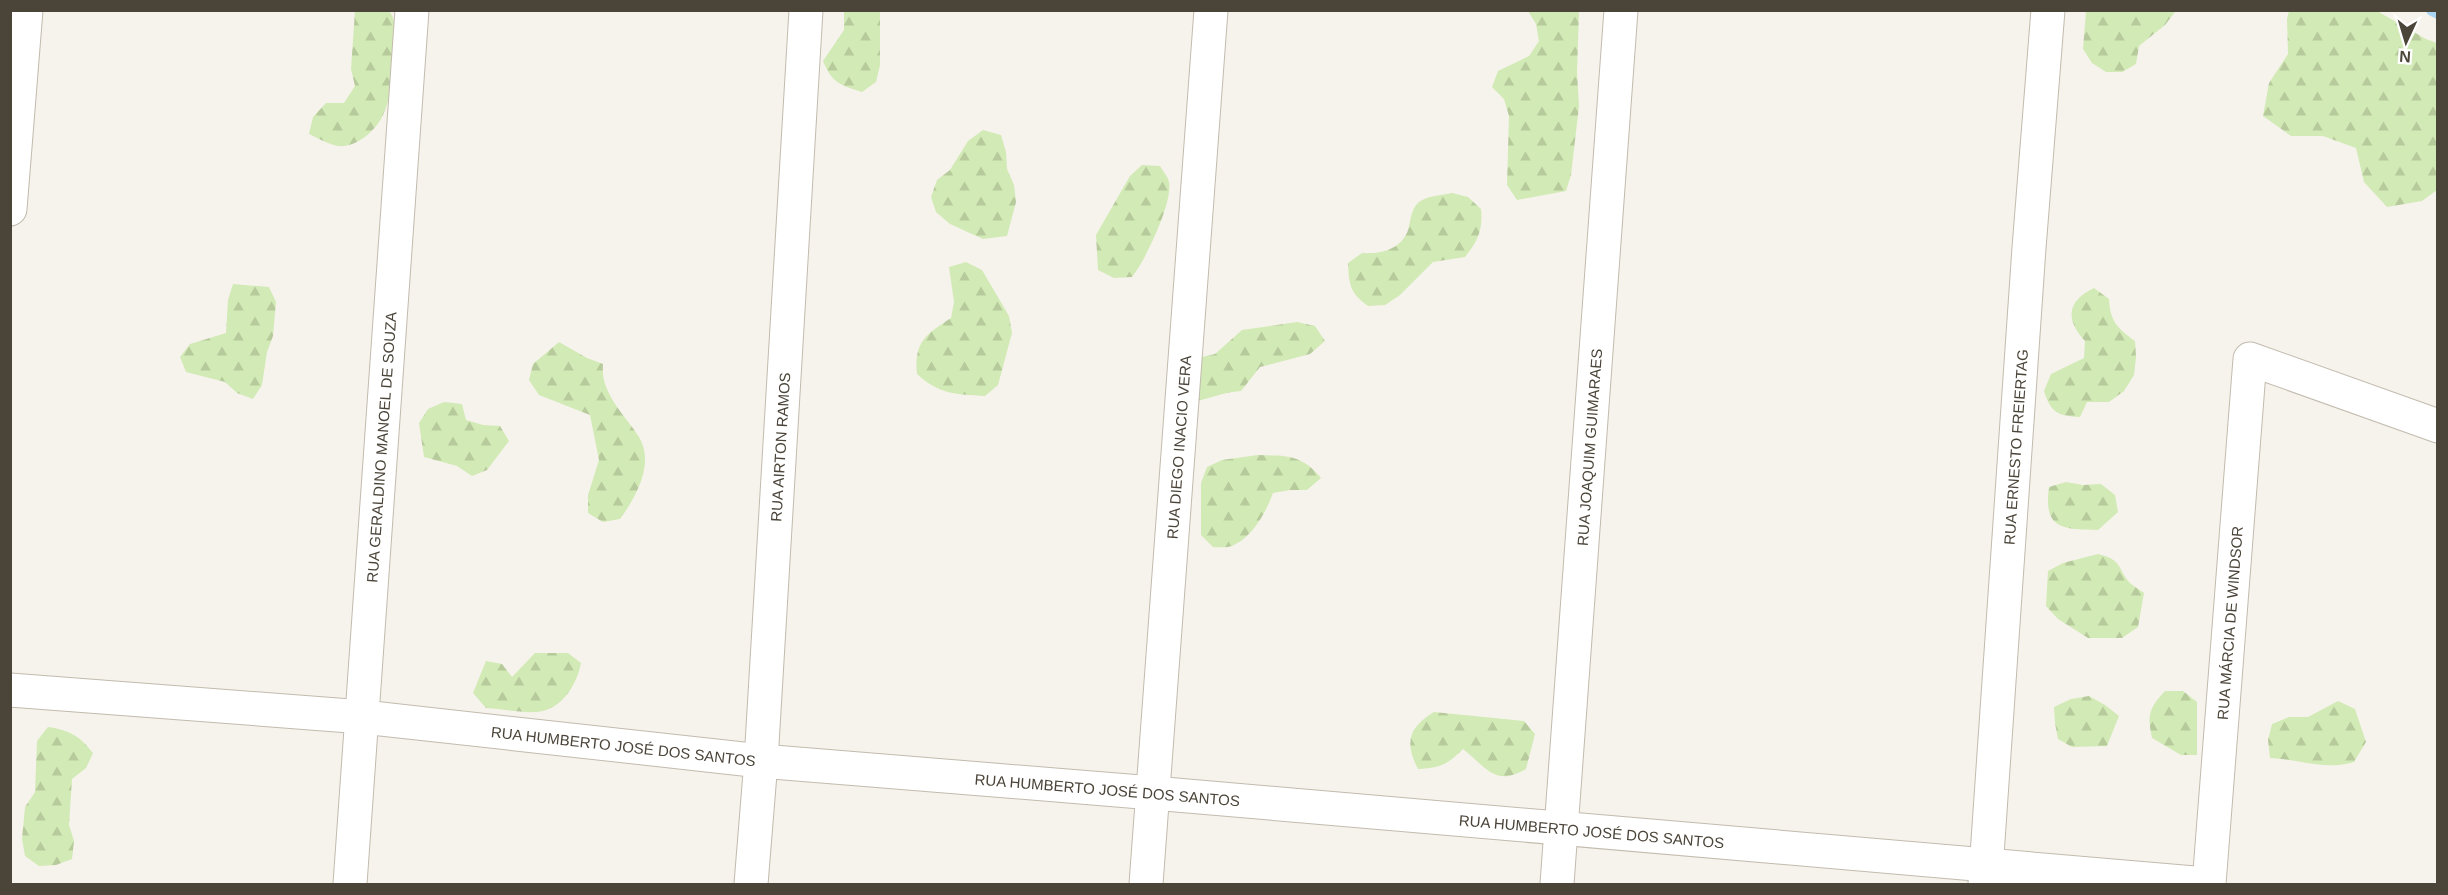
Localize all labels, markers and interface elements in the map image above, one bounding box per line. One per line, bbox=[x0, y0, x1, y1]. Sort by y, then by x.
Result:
north arrow bbox=[2376, 12, 2436, 72]
text: N bbox=[2399, 48, 2411, 65]
street label: RUA GERALDINO MANOEL DE SOUZA bbox=[363, 311, 399, 583]
street label: RUA JOAQUIM GUIMARAES bbox=[1573, 348, 1605, 546]
street label: RUA ERNESTO FREIERTAG bbox=[2000, 349, 2030, 545]
street label: RUA DIEGO INACIO VERA bbox=[1163, 355, 1194, 540]
street label: RUA AIRTON RAMOS bbox=[767, 372, 793, 522]
street label: RUA MÁRCIA DE WINDSOR bbox=[2213, 525, 2245, 720]
street label: RUA HUMBERTO JOSÉ DOS SANTOS bbox=[490, 723, 757, 769]
street label: RUA HUMBERTO JOSÉ DOS SANTOS bbox=[974, 770, 1241, 809]
street label: RUA HUMBERTO JOSÉ DOS SANTOS bbox=[1458, 811, 1725, 851]

